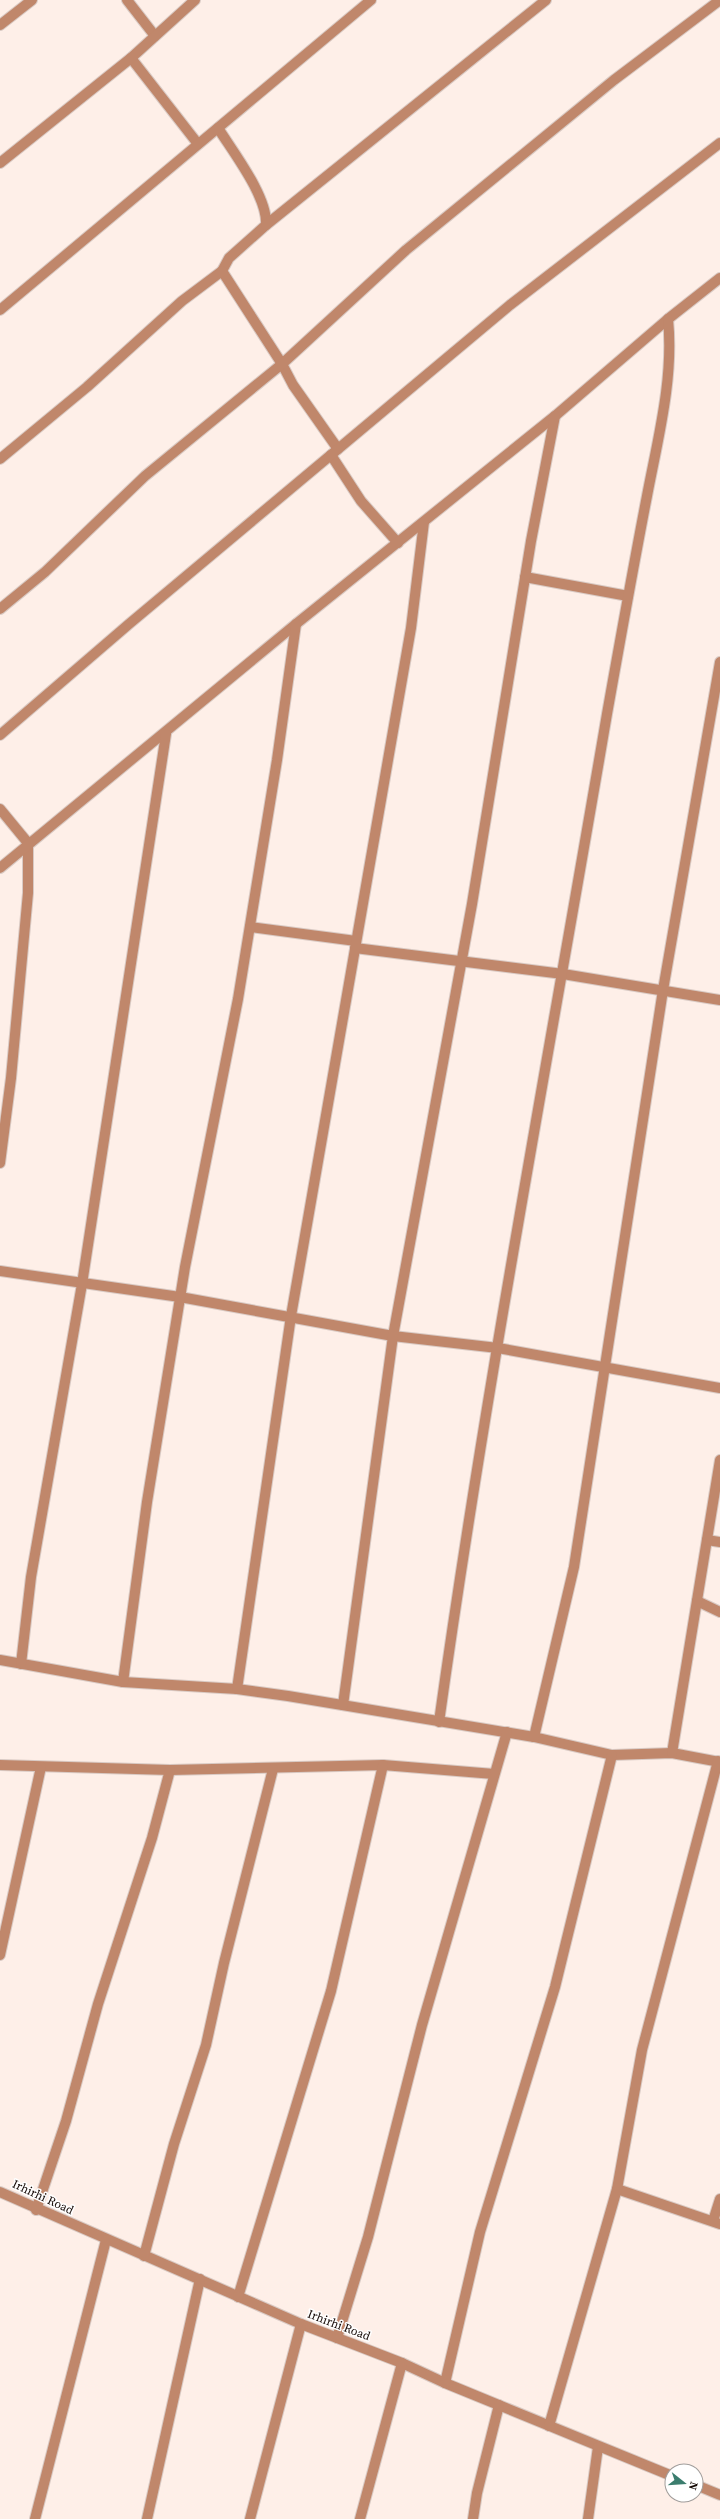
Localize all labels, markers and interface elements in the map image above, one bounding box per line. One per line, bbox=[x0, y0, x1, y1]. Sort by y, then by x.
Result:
street label: Irhirhi Road bbox=[10, 2176, 76, 2218]
street label: Irhirhi Road bbox=[305, 2306, 373, 2344]
north arrow bbox=[664, 2463, 704, 2503]
text: N bbox=[685, 2480, 701, 2492]

